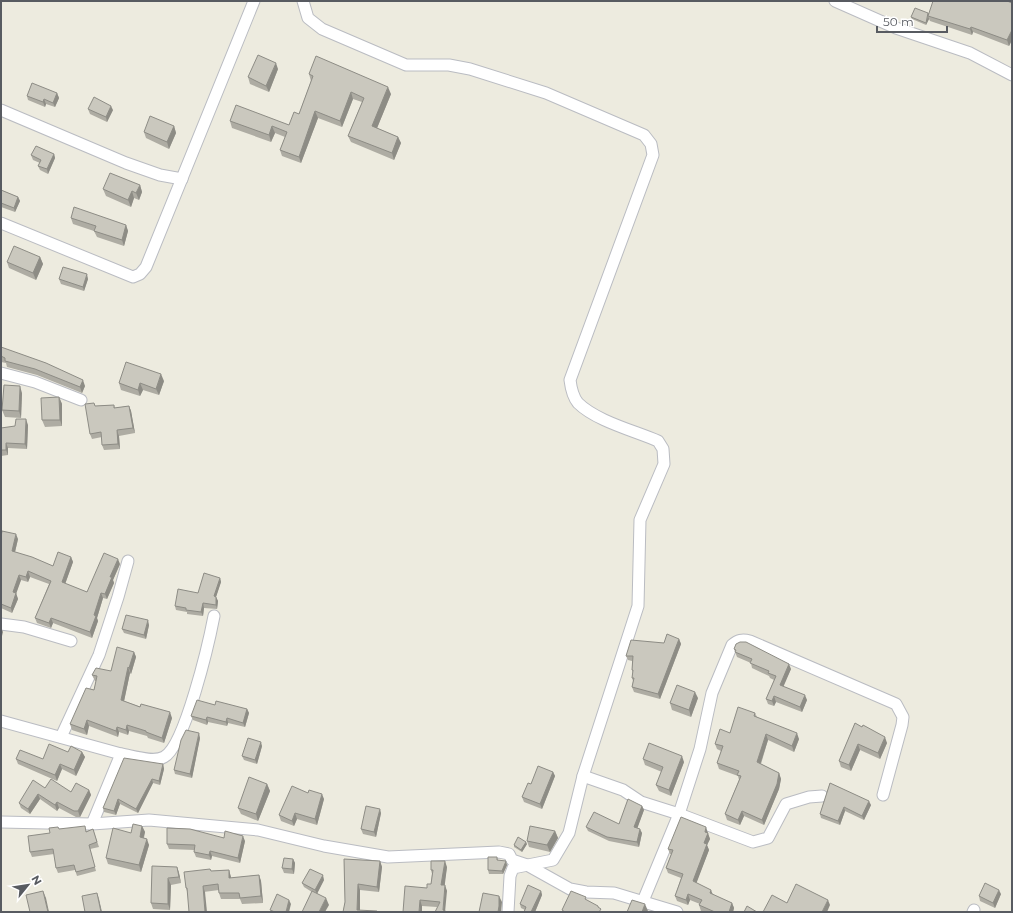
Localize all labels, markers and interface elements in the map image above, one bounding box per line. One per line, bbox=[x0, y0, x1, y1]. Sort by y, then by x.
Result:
scale bar bbox=[877, 8, 947, 34]
text: 50 m bbox=[883, 14, 914, 29]
north arrow bbox=[8, 865, 48, 905]
text: N bbox=[28, 873, 45, 887]

